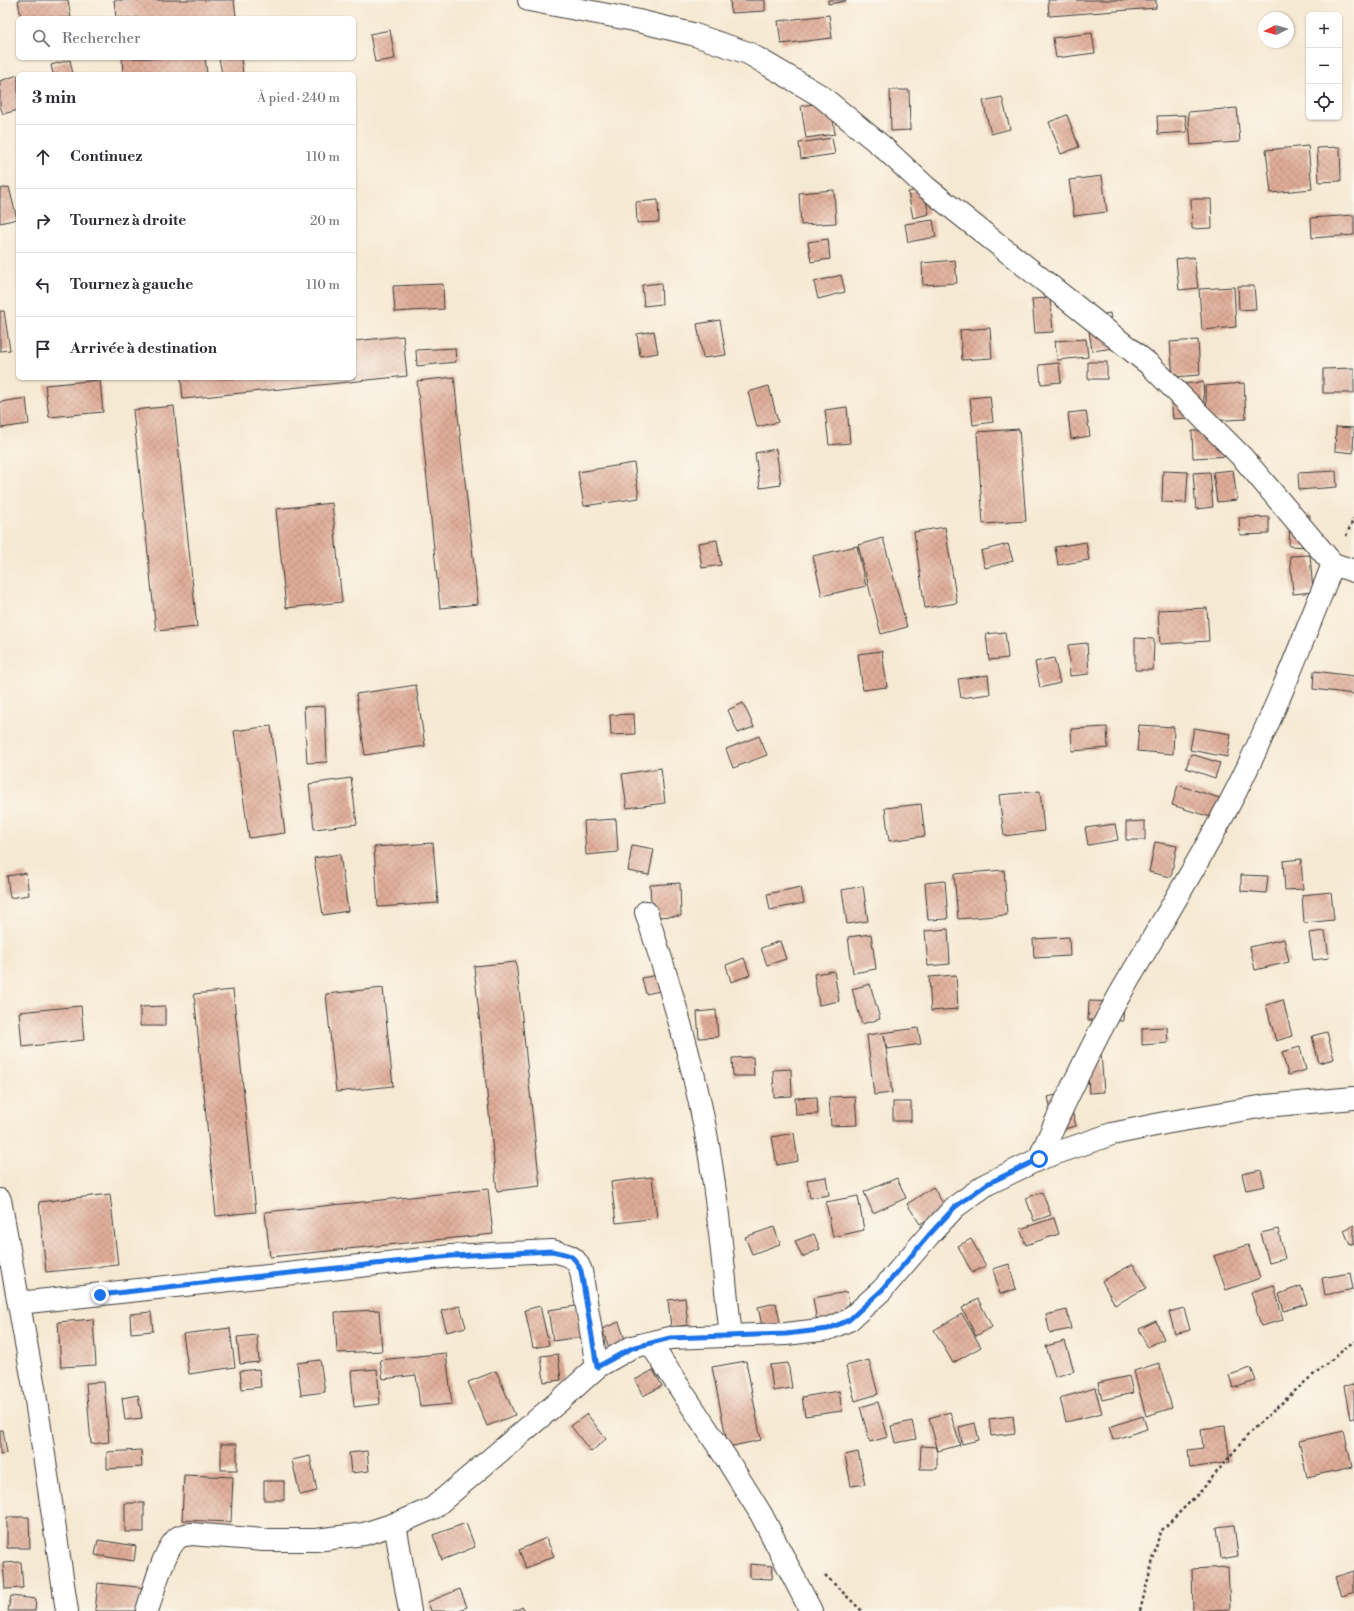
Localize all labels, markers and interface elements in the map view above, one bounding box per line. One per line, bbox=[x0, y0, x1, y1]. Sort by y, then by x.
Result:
north arrow bbox=[1258, 12, 1294, 48]
map controls bbox=[1306, 12, 1342, 120]
button: + bbox=[1306, 12, 1342, 48]
search box bbox=[16, 16, 356, 60]
icon: search bbox=[30, 27, 52, 49]
text: Rechercher bbox=[62, 29, 141, 48]
button: − bbox=[1306, 48, 1342, 84]
button: locate bbox=[1306, 84, 1342, 120]
text: 3 min bbox=[32, 87, 76, 109]
text: À pied · 240 m bbox=[257, 90, 340, 106]
icon: ahead bbox=[32, 146, 54, 168]
text: Continuez bbox=[70, 147, 142, 166]
text: 110 m bbox=[306, 149, 340, 165]
icon: right bbox=[32, 210, 54, 232]
text: Tournez à droite bbox=[70, 211, 186, 230]
text: 20 m bbox=[310, 213, 340, 229]
icon: left bbox=[32, 274, 54, 296]
text: Tournez à gauche bbox=[70, 275, 193, 294]
text: 110 m bbox=[306, 277, 340, 293]
icon: arrive bbox=[32, 338, 54, 360]
text: Arrivée à destination bbox=[70, 339, 217, 358]
route start bbox=[1030, 1150, 1048, 1168]
route end bbox=[91, 1286, 109, 1304]

